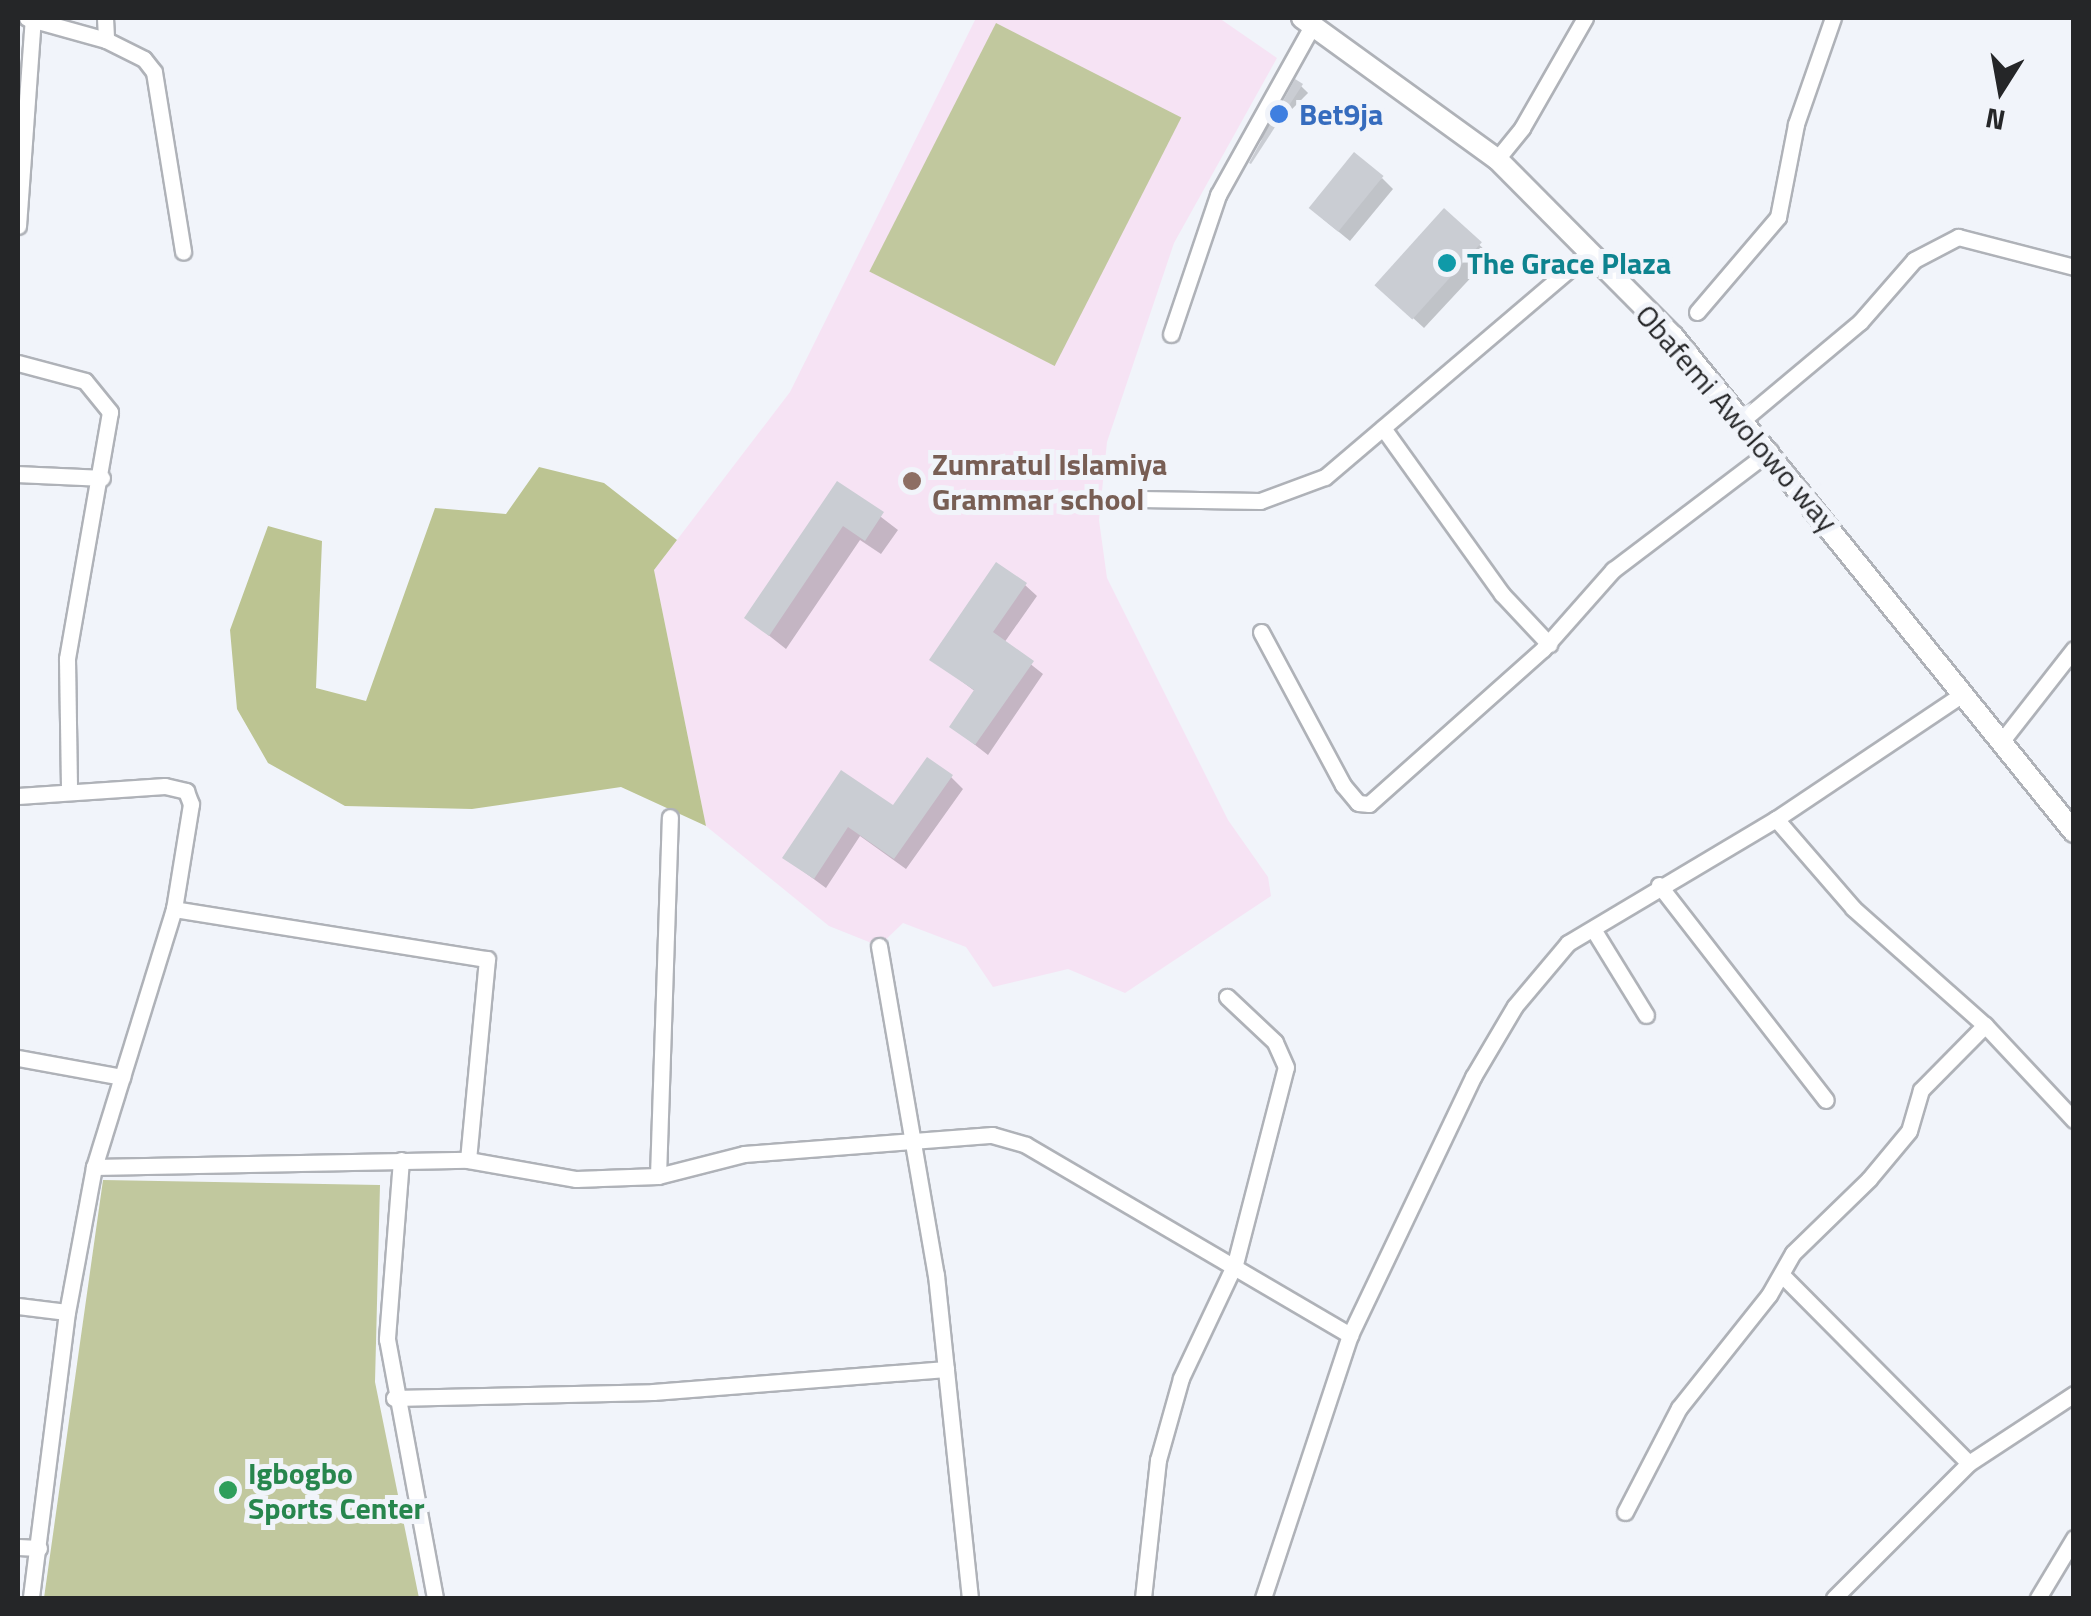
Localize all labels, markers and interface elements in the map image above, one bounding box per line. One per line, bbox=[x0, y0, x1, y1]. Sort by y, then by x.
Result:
north arrow bbox=[1951, 40, 2051, 140]
place label: Bet9ja bbox=[1299, 96, 1383, 132]
text: N bbox=[1982, 97, 2009, 143]
marker: Bet9ja bbox=[1268, 103, 1290, 125]
place label: The Grace Plaza bbox=[1467, 245, 1671, 281]
marker: The Grace Plaza bbox=[1436, 252, 1458, 274]
street label: Obafemi Awolowo way bbox=[1628, 297, 1846, 539]
place label: Zumratul Islamiya Grammar school bbox=[932, 446, 1167, 516]
marker: Zumratul Islamiya Grammar school bbox=[901, 470, 923, 492]
place label: Igbogbo Sports Center bbox=[248, 1455, 425, 1526]
marker: Igbogbo Sports Center bbox=[217, 1479, 239, 1501]

